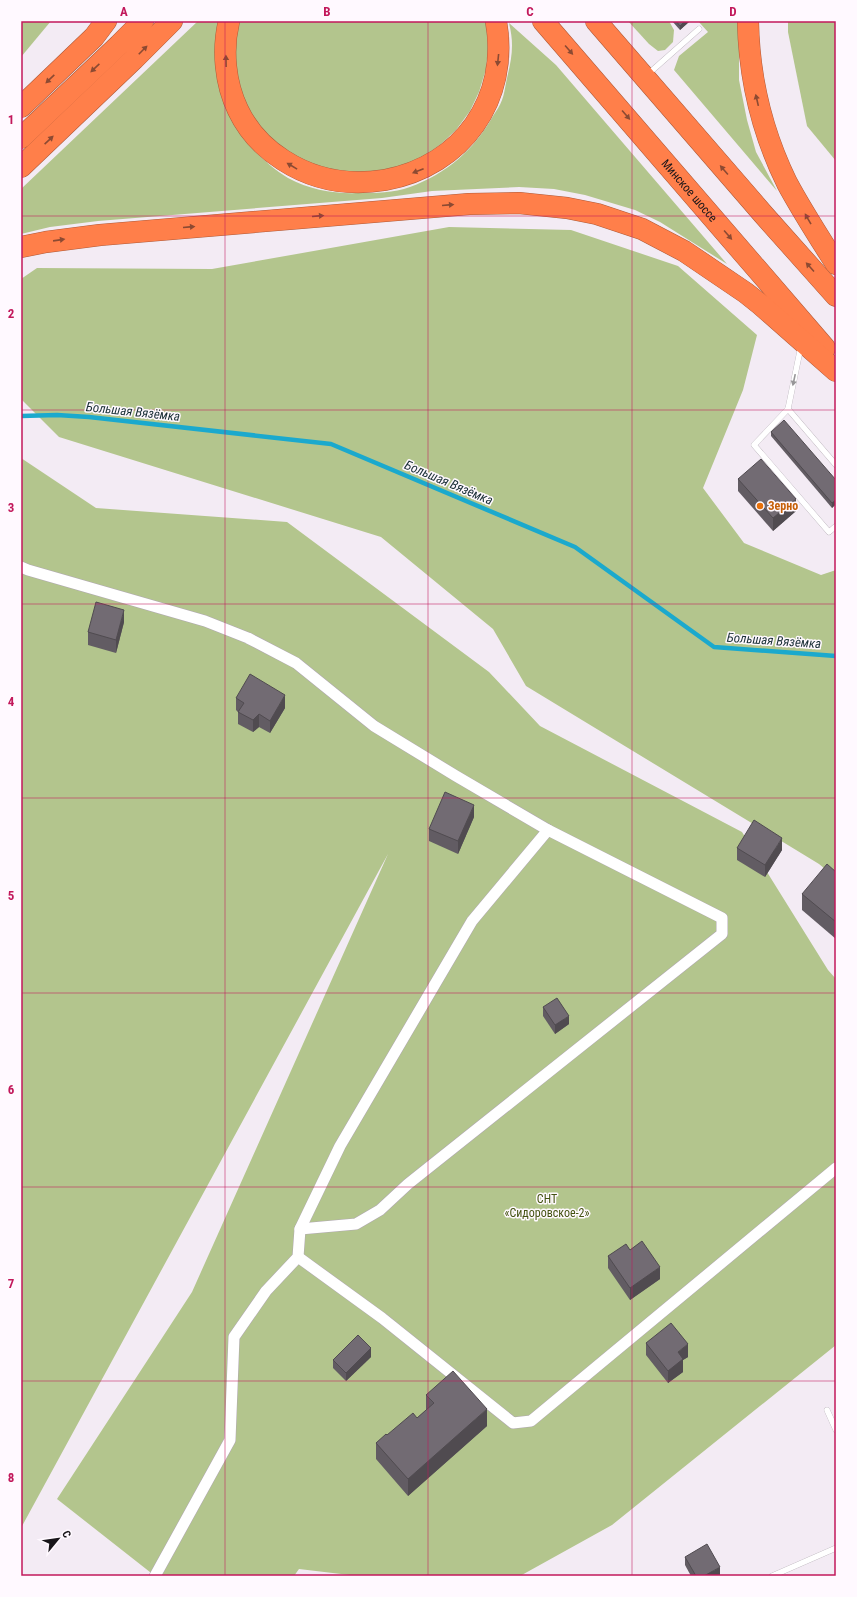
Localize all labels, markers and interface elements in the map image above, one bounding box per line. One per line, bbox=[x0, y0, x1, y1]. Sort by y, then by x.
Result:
text: A bbox=[120, 4, 128, 19]
text: B bbox=[323, 4, 331, 19]
text: C bbox=[526, 4, 534, 19]
text: D bbox=[729, 4, 737, 19]
one-way arrow bbox=[138, 45, 148, 55]
one-way arrow bbox=[564, 46, 573, 55]
one-way arrow bbox=[223, 54, 229, 67]
one-way arrow bbox=[495, 54, 501, 66]
one-way arrow bbox=[90, 63, 100, 73]
one-way arrow bbox=[45, 74, 55, 84]
one-way arrow bbox=[754, 94, 760, 106]
one-way arrow bbox=[621, 110, 630, 121]
text: 1 bbox=[8, 112, 14, 127]
one-way arrow bbox=[44, 135, 54, 145]
street label: Минское шоссе bbox=[658, 156, 720, 225]
one-way arrow bbox=[286, 162, 298, 169]
one-way arrow bbox=[720, 164, 729, 175]
one-way arrow bbox=[411, 168, 423, 174]
one-way arrow bbox=[442, 202, 454, 209]
one-way arrow bbox=[312, 212, 324, 219]
one-way arrow bbox=[804, 214, 812, 224]
one-way arrow bbox=[183, 224, 195, 231]
one-way arrow bbox=[724, 230, 733, 241]
one-way arrow bbox=[53, 237, 65, 243]
one-way arrow bbox=[806, 263, 815, 272]
text: 2 bbox=[8, 306, 15, 321]
one-way arrow bbox=[790, 374, 796, 386]
water label: Большая Вязёмка bbox=[85, 399, 181, 424]
water label: Большая Вязёмка bbox=[402, 457, 495, 508]
place label: Зерно bbox=[768, 499, 798, 513]
text: 3 bbox=[8, 500, 14, 515]
marker: Зерно bbox=[755, 501, 765, 511]
water label: Большая Вязёмка bbox=[726, 630, 822, 651]
text: 4 bbox=[8, 694, 15, 709]
text: 5 bbox=[8, 888, 15, 903]
text: 6 bbox=[8, 1082, 15, 1097]
park label: СНТ «Сидоровское-2» bbox=[504, 1192, 590, 1220]
text: 7 bbox=[8, 1276, 15, 1291]
text: 8 bbox=[8, 1470, 14, 1485]
north arrow bbox=[38, 1519, 78, 1559]
text: С bbox=[59, 1528, 74, 1540]

